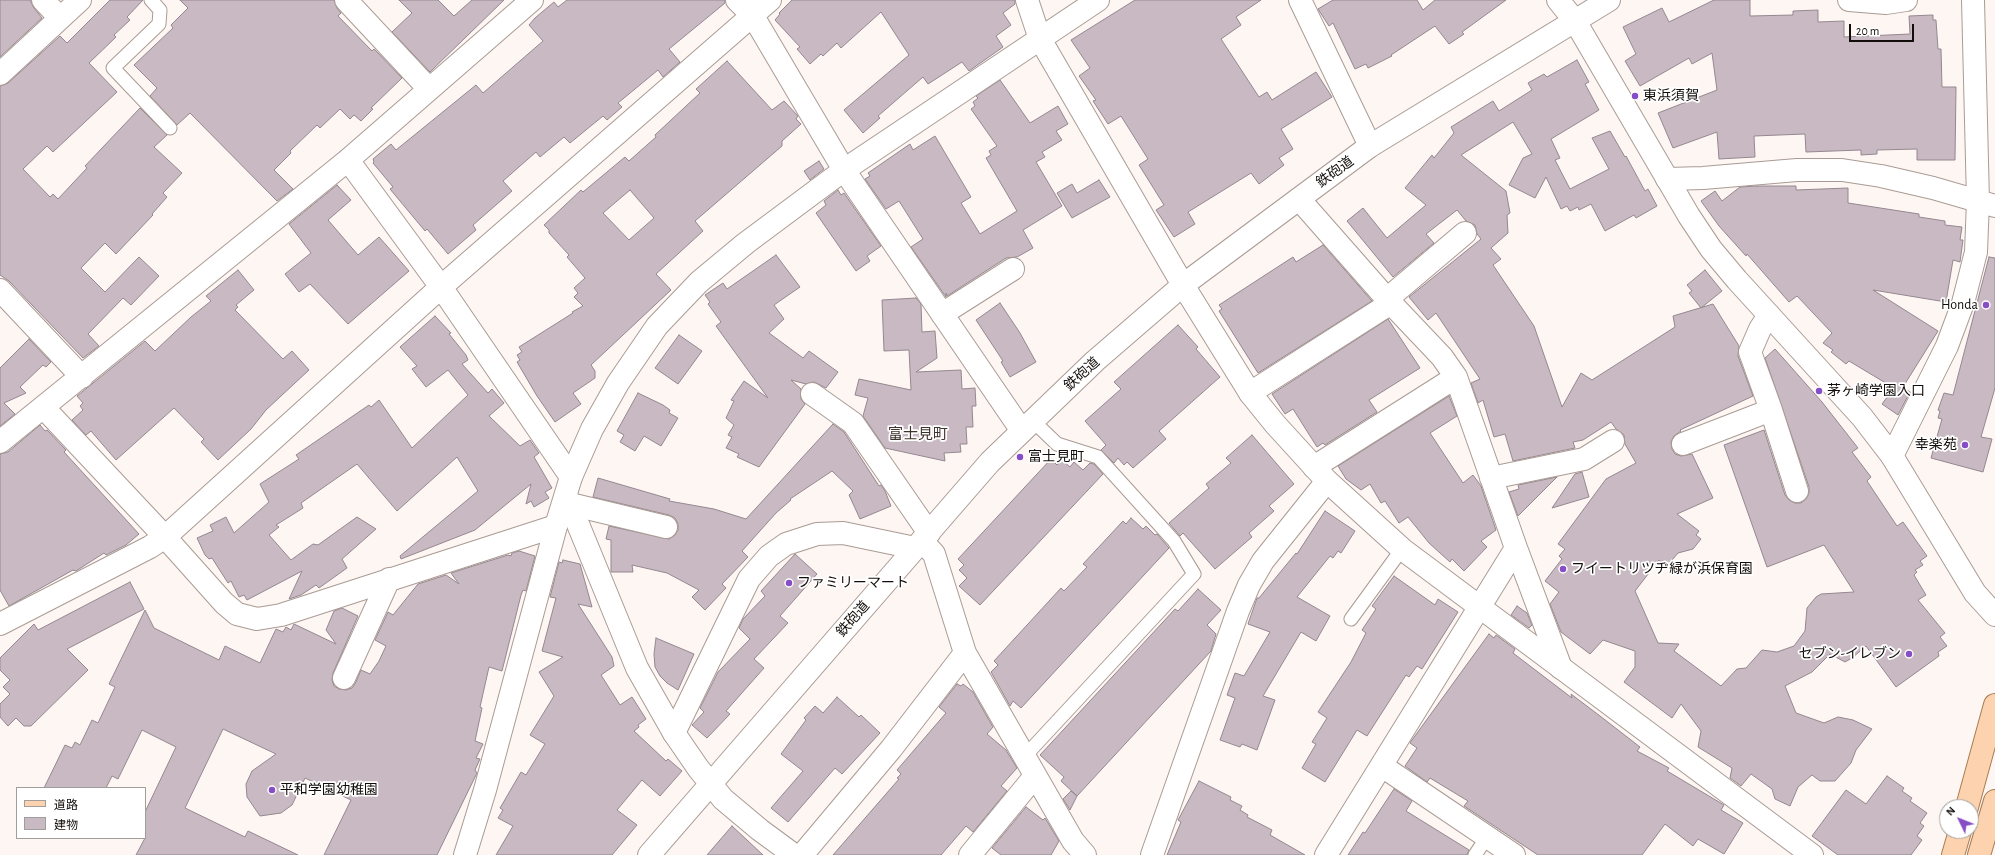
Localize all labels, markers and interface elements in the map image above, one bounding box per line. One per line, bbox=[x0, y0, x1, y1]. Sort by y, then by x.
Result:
scale bar bbox=[1851, 16, 1916, 42]
text: 20 m bbox=[1856, 25, 1879, 37]
place label: 東浜須賀 bbox=[1643, 88, 1699, 104]
marker: 東浜須賀 bbox=[1630, 91, 1640, 101]
street label: 鉄砲道 bbox=[1313, 153, 1357, 191]
place label: Honda bbox=[1941, 297, 1978, 313]
marker: Honda bbox=[1981, 300, 1991, 310]
street label: 鉄砲道 bbox=[1061, 354, 1103, 394]
place label: 茅ヶ崎学園入口 bbox=[1827, 383, 1925, 399]
marker: 茅ヶ崎学園入口 bbox=[1814, 386, 1824, 396]
district label: 富士見町 bbox=[888, 425, 948, 443]
place label: 幸楽苑 bbox=[1915, 437, 1957, 453]
marker: 幸楽苑 bbox=[1960, 440, 1970, 450]
place label: 富士見町 bbox=[1028, 449, 1084, 465]
marker: 富士見町 bbox=[1015, 452, 1025, 462]
place label: フイートリツヂ緑が浜保育園 bbox=[1571, 561, 1753, 577]
marker: フイートリツヂ緑が浜保育園 bbox=[1558, 564, 1568, 574]
place label: ファミリーマート bbox=[797, 575, 909, 591]
marker: ファミリーマート bbox=[784, 578, 794, 588]
street label: 鉄砲道 bbox=[833, 598, 873, 640]
place label: セブン-イレブン bbox=[1799, 646, 1901, 662]
marker: セブン-イレブン bbox=[1904, 649, 1914, 659]
place label: 平和学園幼稚園 bbox=[280, 782, 378, 798]
marker: 平和学園幼稚園 bbox=[267, 785, 277, 795]
legend bbox=[16, 787, 146, 839]
text: 道路 bbox=[54, 799, 78, 811]
north arrow bbox=[1939, 799, 1979, 839]
text: N bbox=[1944, 805, 1957, 818]
text: 建物 bbox=[54, 819, 78, 831]

